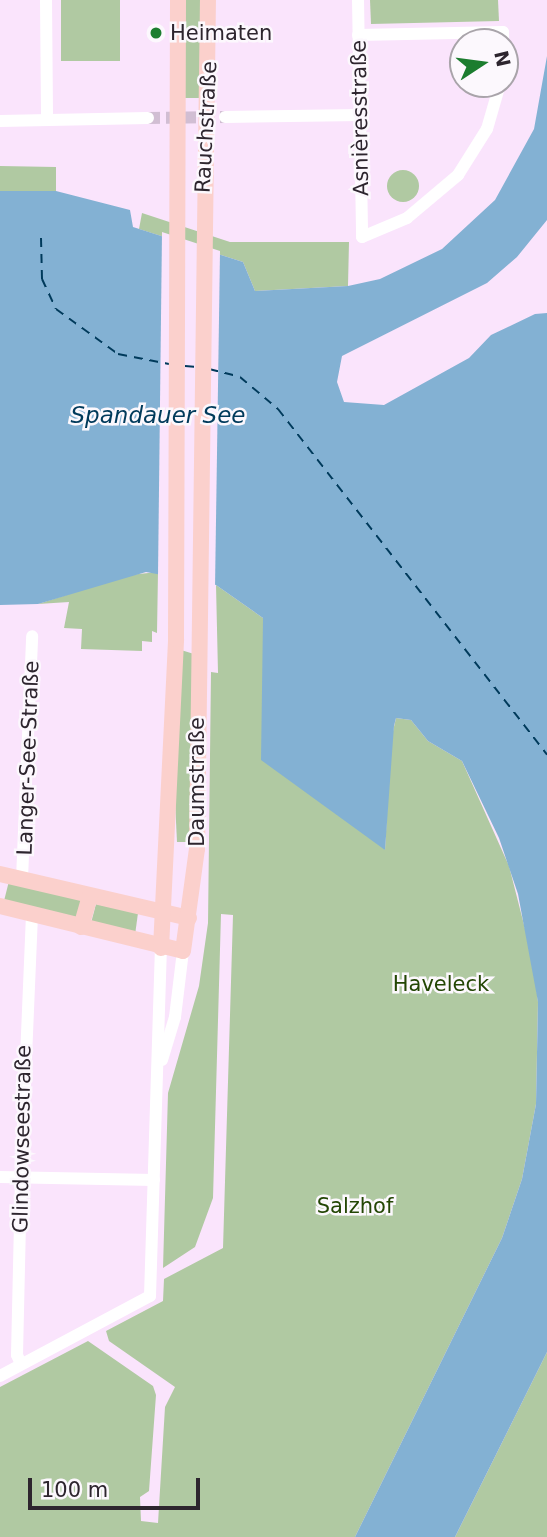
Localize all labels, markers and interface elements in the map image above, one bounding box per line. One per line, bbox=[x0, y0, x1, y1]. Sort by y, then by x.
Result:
place label: Heimaten bbox=[170, 20, 272, 46]
marker: Heimaten bbox=[148, 25, 164, 41]
north arrow bbox=[449, 28, 519, 98]
street label: Asnièresstraße bbox=[346, 40, 374, 196]
text: N bbox=[490, 49, 515, 69]
street label: Rauchstraße bbox=[190, 60, 222, 194]
water label: Spandauer See bbox=[71, 401, 245, 429]
street label: Langer-See-Straße bbox=[12, 660, 44, 856]
street label: Daumstraße bbox=[184, 717, 210, 847]
park label: Haveleck bbox=[393, 971, 489, 997]
street label: Glindowseestraße bbox=[8, 1045, 36, 1233]
park label: Salzhof bbox=[317, 1193, 393, 1219]
scale bar bbox=[32, 1464, 203, 1508]
text: 100 m bbox=[41, 1478, 108, 1502]

